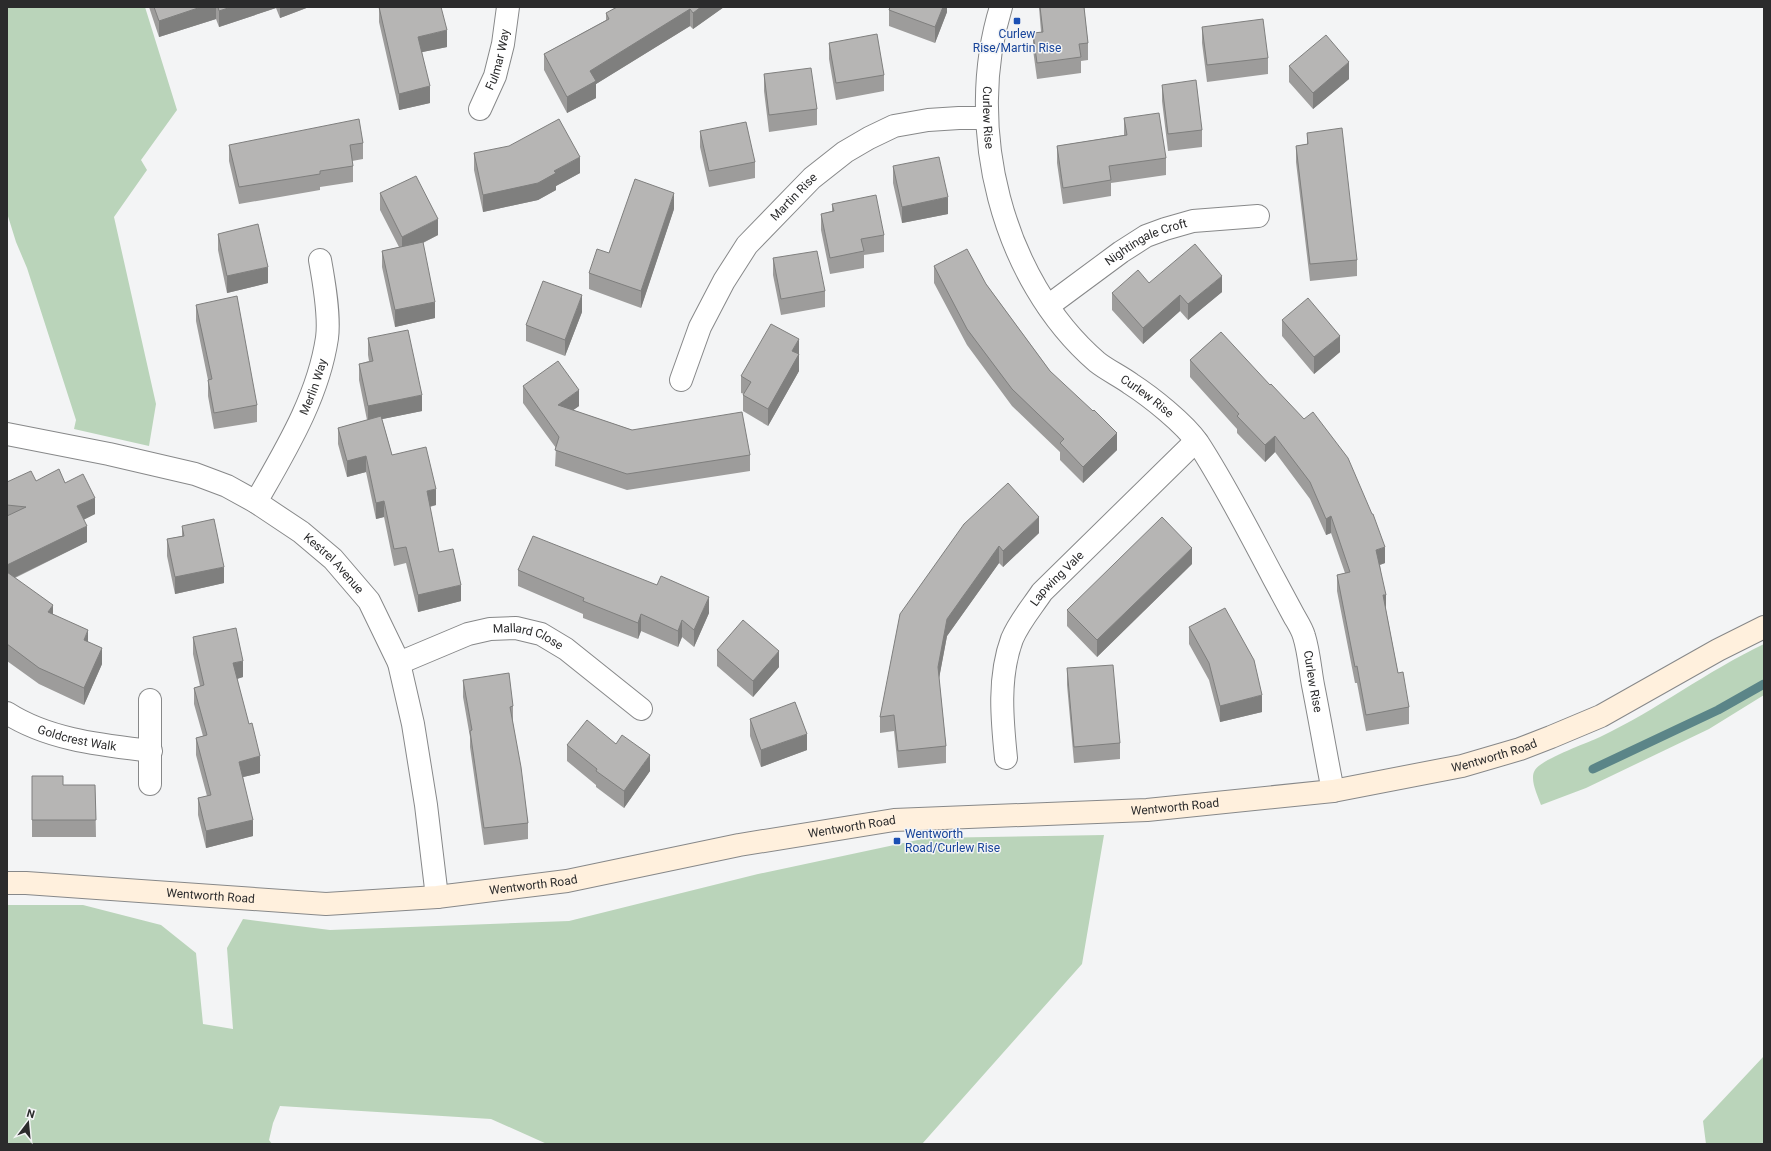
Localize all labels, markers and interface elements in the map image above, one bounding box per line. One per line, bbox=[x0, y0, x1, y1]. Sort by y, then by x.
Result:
marker: Curlew Rise/Martin Rise bbox=[1012, 16, 1022, 26]
place label: Curlew Rise/Martin Rise bbox=[973, 27, 1061, 55]
street label: Fulmar Way bbox=[483, 28, 512, 92]
street label: Curlew Rise bbox=[980, 86, 997, 150]
street label: Martin Rise bbox=[768, 170, 820, 224]
street label: Nightingale Croft bbox=[1102, 216, 1189, 268]
street label: Merlin Way bbox=[297, 357, 330, 417]
street label: Curlew Rise bbox=[1118, 372, 1177, 421]
street label: Kestrel Avenue bbox=[301, 530, 366, 596]
street label: Lapwing Vale bbox=[1027, 548, 1087, 609]
street label: Mallard Close bbox=[493, 621, 566, 653]
street label: Curlew Rise bbox=[1301, 649, 1325, 714]
street label: Goldcrest Walk bbox=[36, 722, 118, 754]
street label: Wentworth Road bbox=[1450, 736, 1539, 775]
street label: Wentworth Road bbox=[1130, 796, 1220, 818]
street label: Wentworth Road bbox=[807, 813, 897, 841]
place label: Wentworth Road/Curlew Rise bbox=[905, 827, 1000, 855]
marker: Wentworth Road/Curlew Rise bbox=[892, 836, 902, 846]
street label: Wentworth Road bbox=[488, 872, 579, 898]
street label: Wentworth Road bbox=[166, 886, 255, 906]
north arrow bbox=[8, 1103, 48, 1143]
text: N bbox=[25, 1107, 36, 1121]

